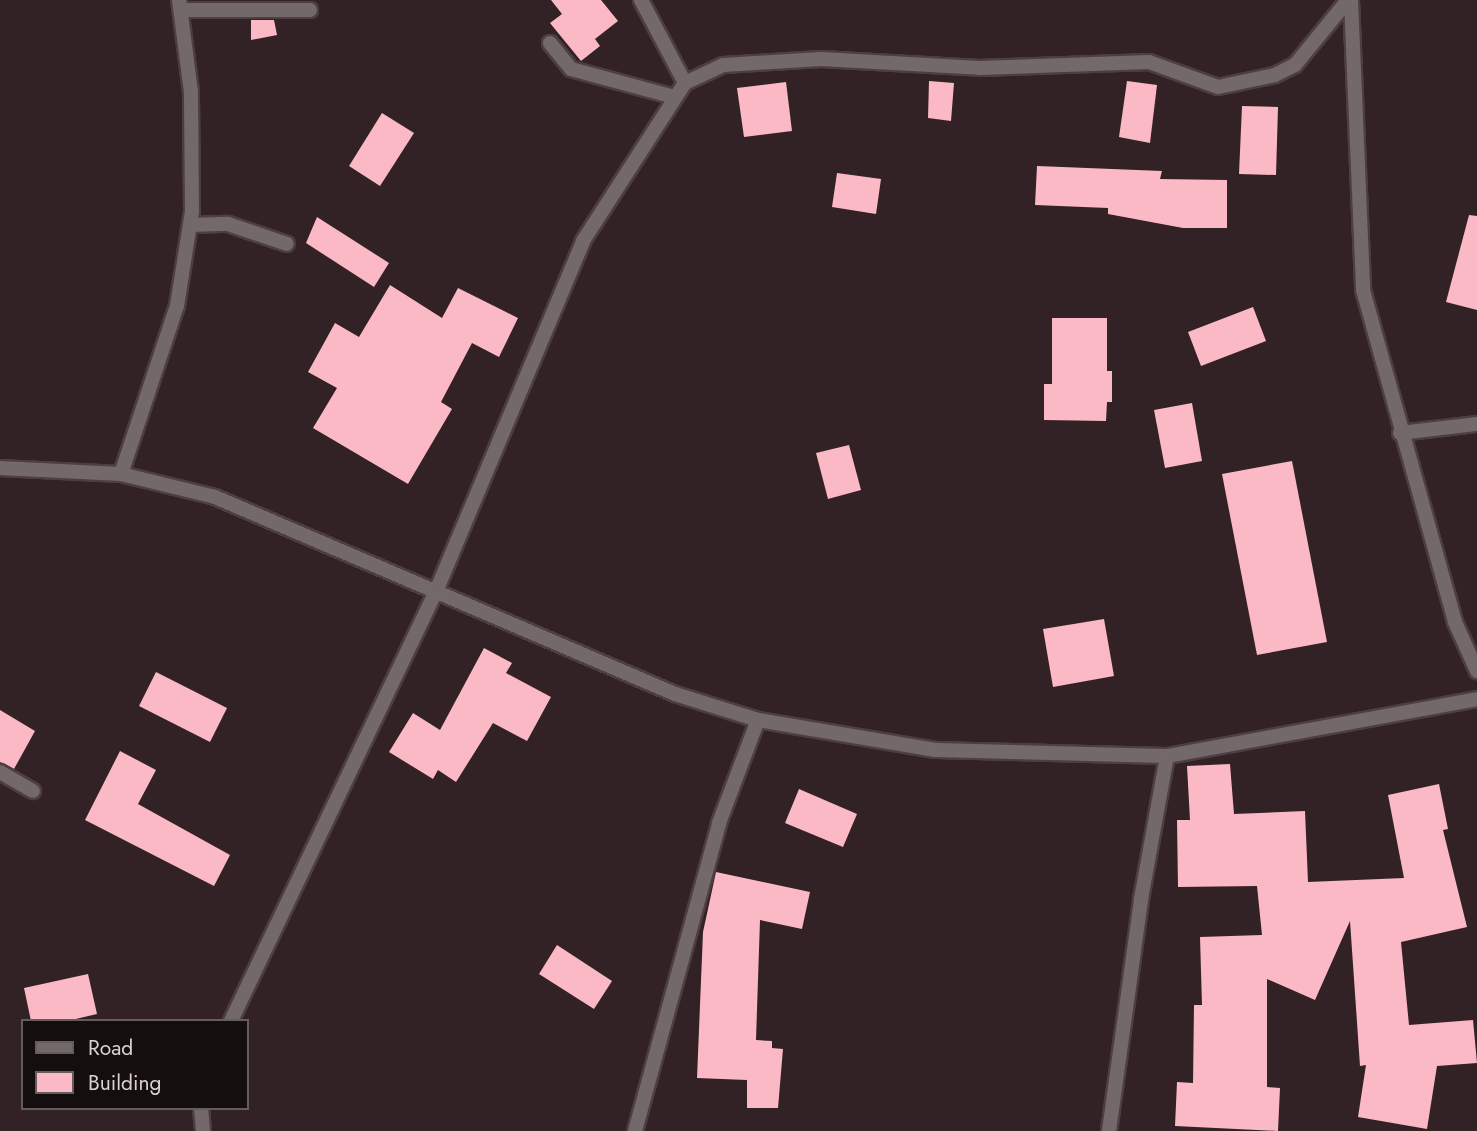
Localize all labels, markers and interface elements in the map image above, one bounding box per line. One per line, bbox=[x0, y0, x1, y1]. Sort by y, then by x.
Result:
legend bbox=[21, 1019, 248, 1110]
text: Road bbox=[88, 1033, 133, 1063]
text: Building bbox=[88, 1068, 161, 1098]

